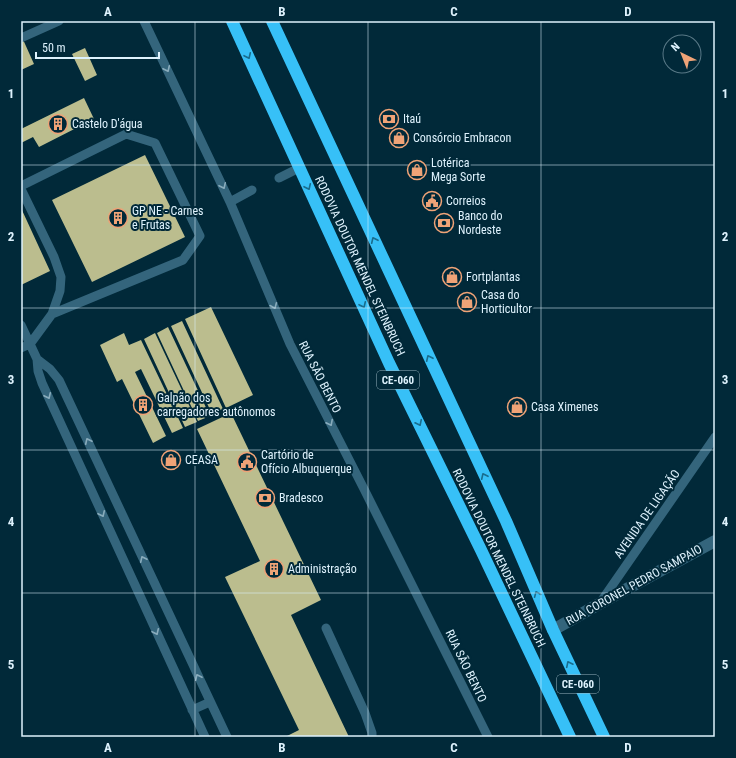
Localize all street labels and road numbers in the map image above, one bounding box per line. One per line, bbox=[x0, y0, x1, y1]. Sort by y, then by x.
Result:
street label: RODOVIA DOUTOR MENDEL STEINBRUCH bbox=[312, 174, 408, 358]
street label: RUA SÃO BENTO bbox=[296, 338, 346, 415]
road number: CE-060 bbox=[377, 371, 419, 389]
street label: AVENIDA DE LIGAÇÃO bbox=[610, 466, 683, 561]
street label: RODOVIA DOUTOR MENDEL STEINBRUCH bbox=[450, 467, 548, 649]
street label: RUA CORONEL PEDRO SAMPAIO bbox=[564, 542, 704, 628]
street label: RUA SÃO BENTO bbox=[442, 627, 491, 704]
road number: CE-060 bbox=[557, 675, 599, 693]

